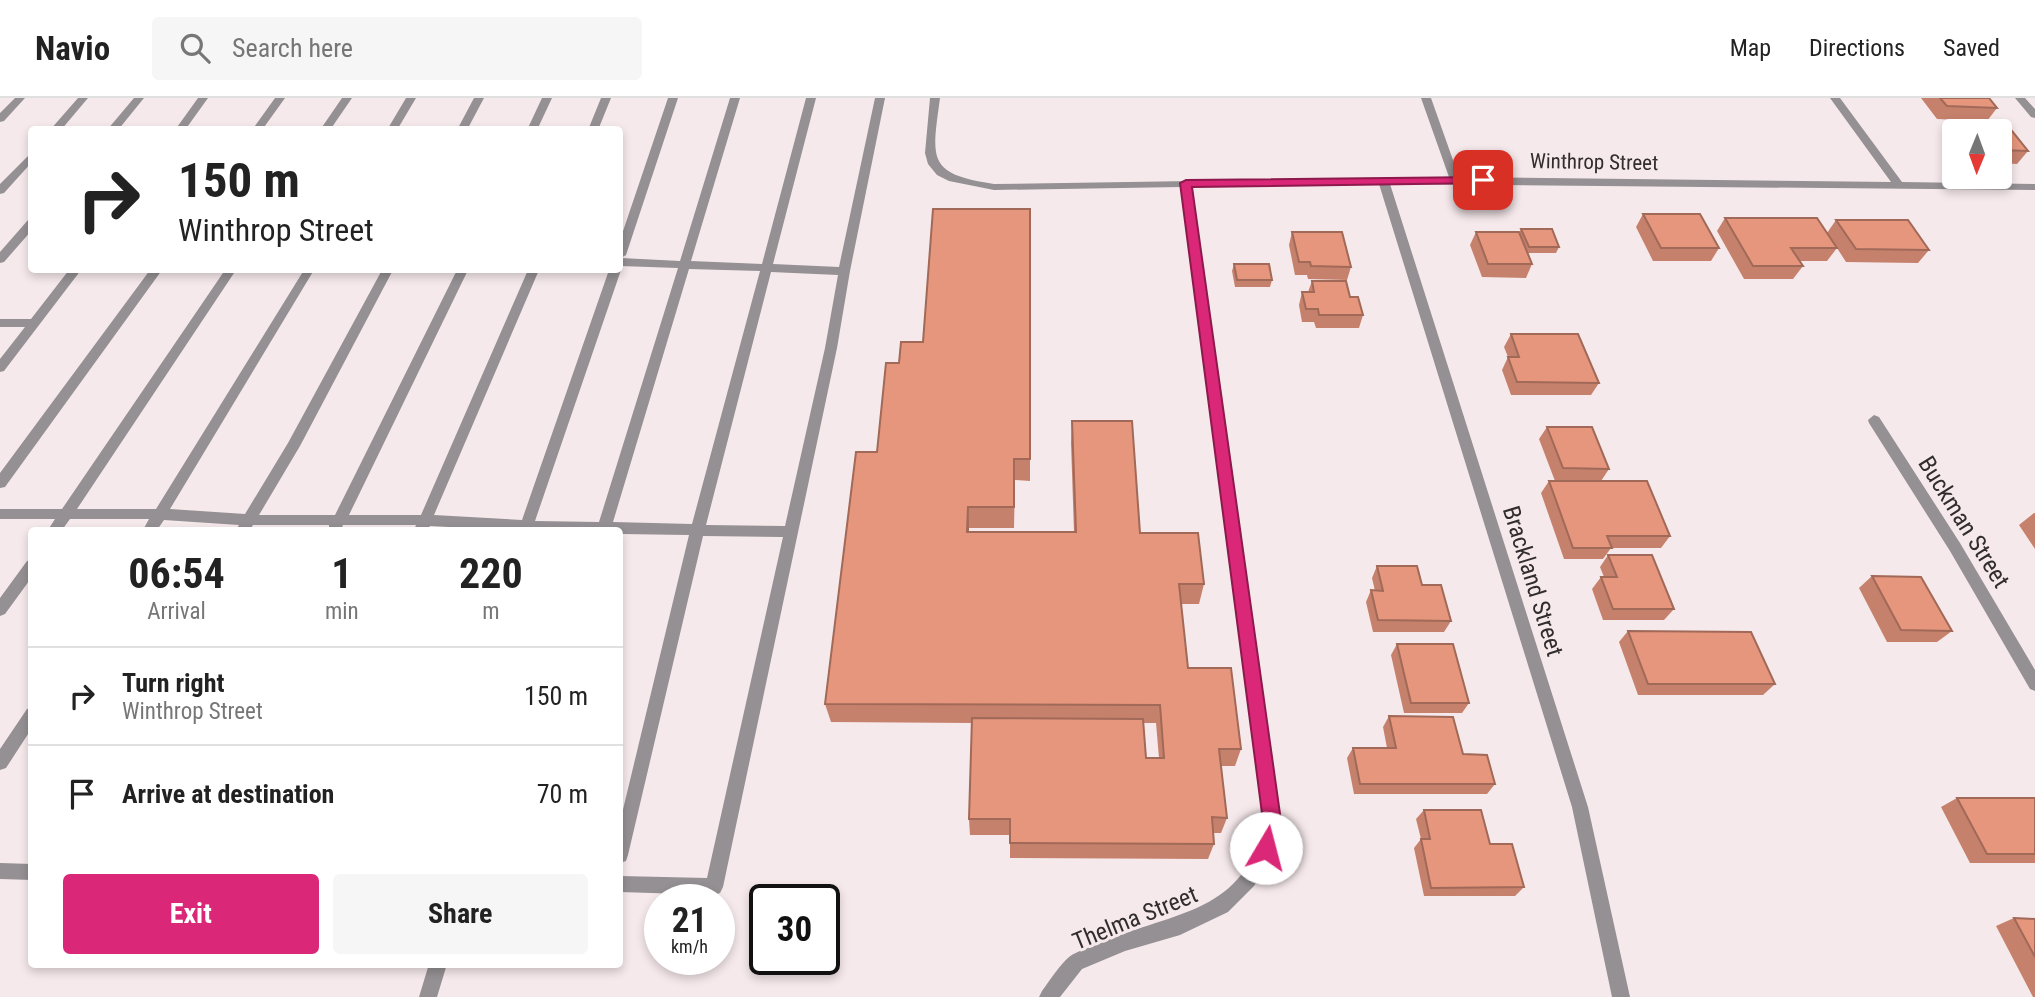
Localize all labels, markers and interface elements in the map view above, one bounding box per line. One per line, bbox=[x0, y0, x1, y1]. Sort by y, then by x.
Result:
search box bbox=[152, 17, 642, 80]
text: Navio bbox=[35, 29, 110, 68]
icon: search bbox=[176, 29, 214, 67]
text: Search here bbox=[232, 33, 353, 63]
text: Map bbox=[1730, 34, 1771, 62]
text: Directions bbox=[1809, 34, 1905, 62]
text: Saved bbox=[1943, 34, 2000, 62]
north arrow bbox=[1942, 119, 2012, 189]
map controls bbox=[1942, 119, 2012, 189]
street label: Winthrop Street bbox=[1530, 149, 1658, 175]
pin bbox=[1453, 150, 1513, 210]
text: 150 m bbox=[178, 152, 300, 209]
icon: right bbox=[63, 154, 154, 245]
icon: arrive bbox=[1464, 161, 1502, 199]
text: Winthrop Street bbox=[178, 211, 374, 249]
street label: Buckman Street bbox=[1913, 451, 2015, 593]
street label: Brackland Street bbox=[1497, 502, 1569, 660]
text: 06:54 bbox=[128, 549, 225, 598]
text: 1 bbox=[331, 549, 352, 598]
text: 220 bbox=[459, 549, 523, 598]
text: Arrival bbox=[147, 598, 206, 625]
text: min bbox=[325, 598, 359, 625]
text: m bbox=[482, 598, 499, 625]
text: Turn right bbox=[122, 668, 224, 698]
icon: right bbox=[63, 677, 101, 715]
text: 150 m bbox=[524, 681, 588, 711]
text: Winthrop Street bbox=[122, 698, 263, 725]
icon: arrive bbox=[63, 775, 101, 813]
text: Arrive at destination bbox=[122, 779, 334, 809]
text: 70 m bbox=[537, 779, 588, 809]
position arrow bbox=[1229, 811, 1303, 885]
button: Exit bbox=[63, 874, 319, 954]
button: Share bbox=[333, 874, 588, 954]
street label: Thelma Street bbox=[1068, 880, 1202, 956]
speed limit sign: 30 bbox=[749, 884, 840, 975]
text: 21 bbox=[672, 900, 707, 941]
text: km/h bbox=[671, 936, 708, 957]

